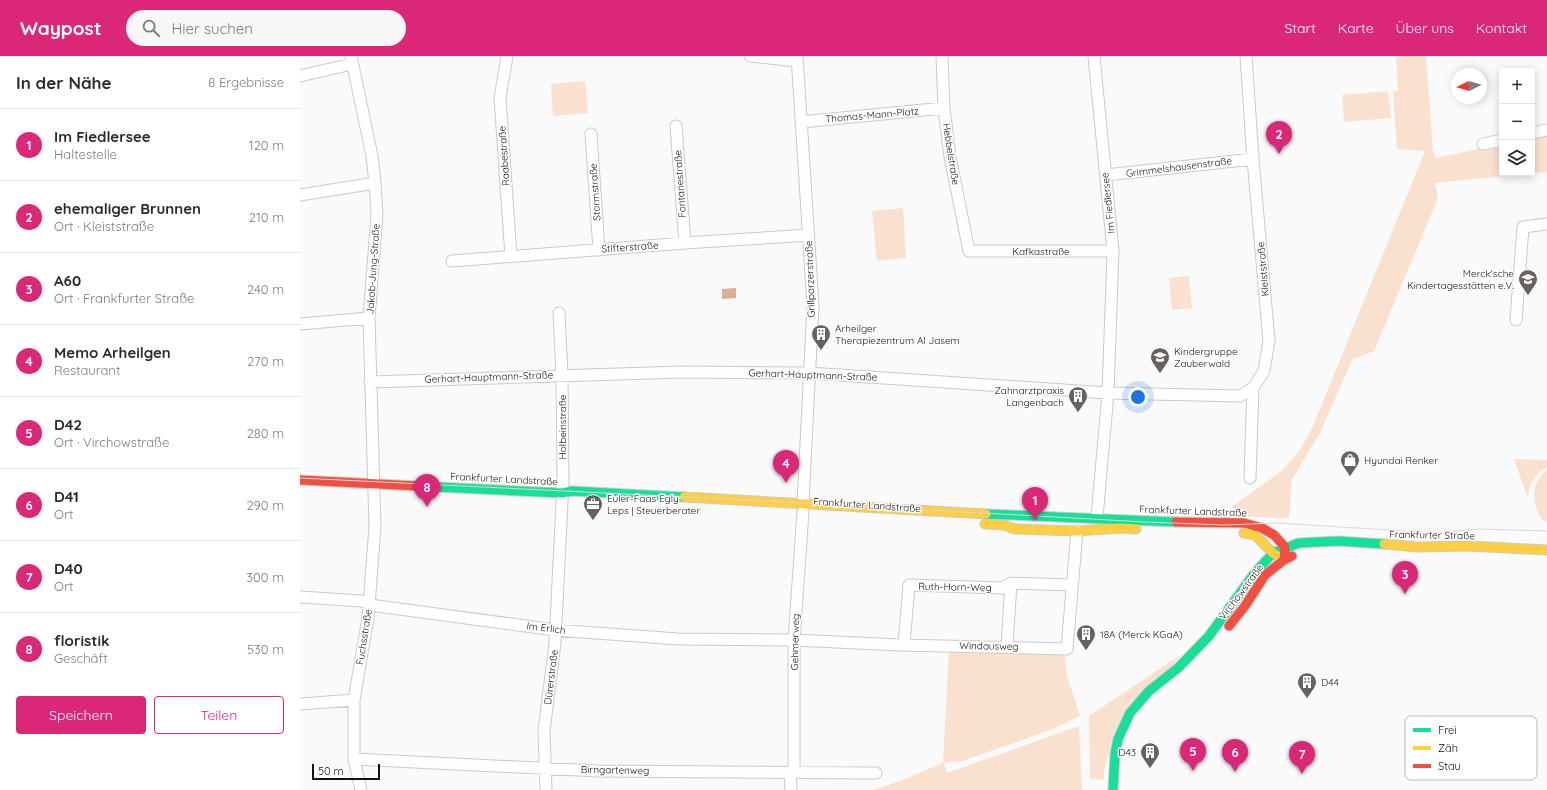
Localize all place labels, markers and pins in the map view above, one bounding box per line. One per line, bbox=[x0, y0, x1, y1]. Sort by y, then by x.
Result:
pin: 2 bbox=[1266, 121, 1292, 154]
place label: Merck'sche Kindertagesstätten e.V. bbox=[1407, 267, 1514, 292]
school or university icon: Merck'sche Kindertagesstätten e.V. bbox=[1517, 268, 1539, 296]
place label: Arheilger Therapiezentrum Al Jasem bbox=[835, 322, 960, 347]
building icon: Arheilger Therapiezentrum Al Jasem bbox=[810, 323, 832, 351]
place label: Kindergruppe Zauberwald bbox=[1174, 345, 1238, 370]
school or university icon: Kindergruppe Zauberwald bbox=[1149, 346, 1171, 374]
place label: Zahnarztpraxis Langenbach bbox=[994, 384, 1064, 409]
building icon: Zahnarztpraxis Langenbach bbox=[1067, 385, 1089, 413]
shop icon: Hyundai Renker bbox=[1339, 449, 1361, 477]
pin: 4 bbox=[773, 450, 799, 483]
place label: Hyundai Renker bbox=[1364, 454, 1438, 467]
pin: 8 bbox=[414, 474, 440, 507]
pin: 1 bbox=[1022, 487, 1048, 520]
place label: Euler-Faas Egly Leps | Steuerberater bbox=[607, 492, 701, 517]
office icon: Euler-Faas Egly Leps | Steuerberater bbox=[582, 493, 604, 521]
pin: 3 bbox=[1392, 561, 1418, 594]
building icon: 18A (Merck KGaA) bbox=[1075, 623, 1097, 651]
place label: 18A (Merck KGaA) bbox=[1100, 628, 1183, 641]
building icon: D44 bbox=[1296, 671, 1318, 699]
place label: D44 bbox=[1321, 676, 1339, 689]
pin: 5 bbox=[1180, 738, 1206, 771]
pin: 6 bbox=[1222, 739, 1248, 772]
building icon: D43 bbox=[1139, 741, 1161, 769]
pin: 7 bbox=[1289, 741, 1315, 774]
place label: D43 bbox=[1118, 746, 1136, 759]

